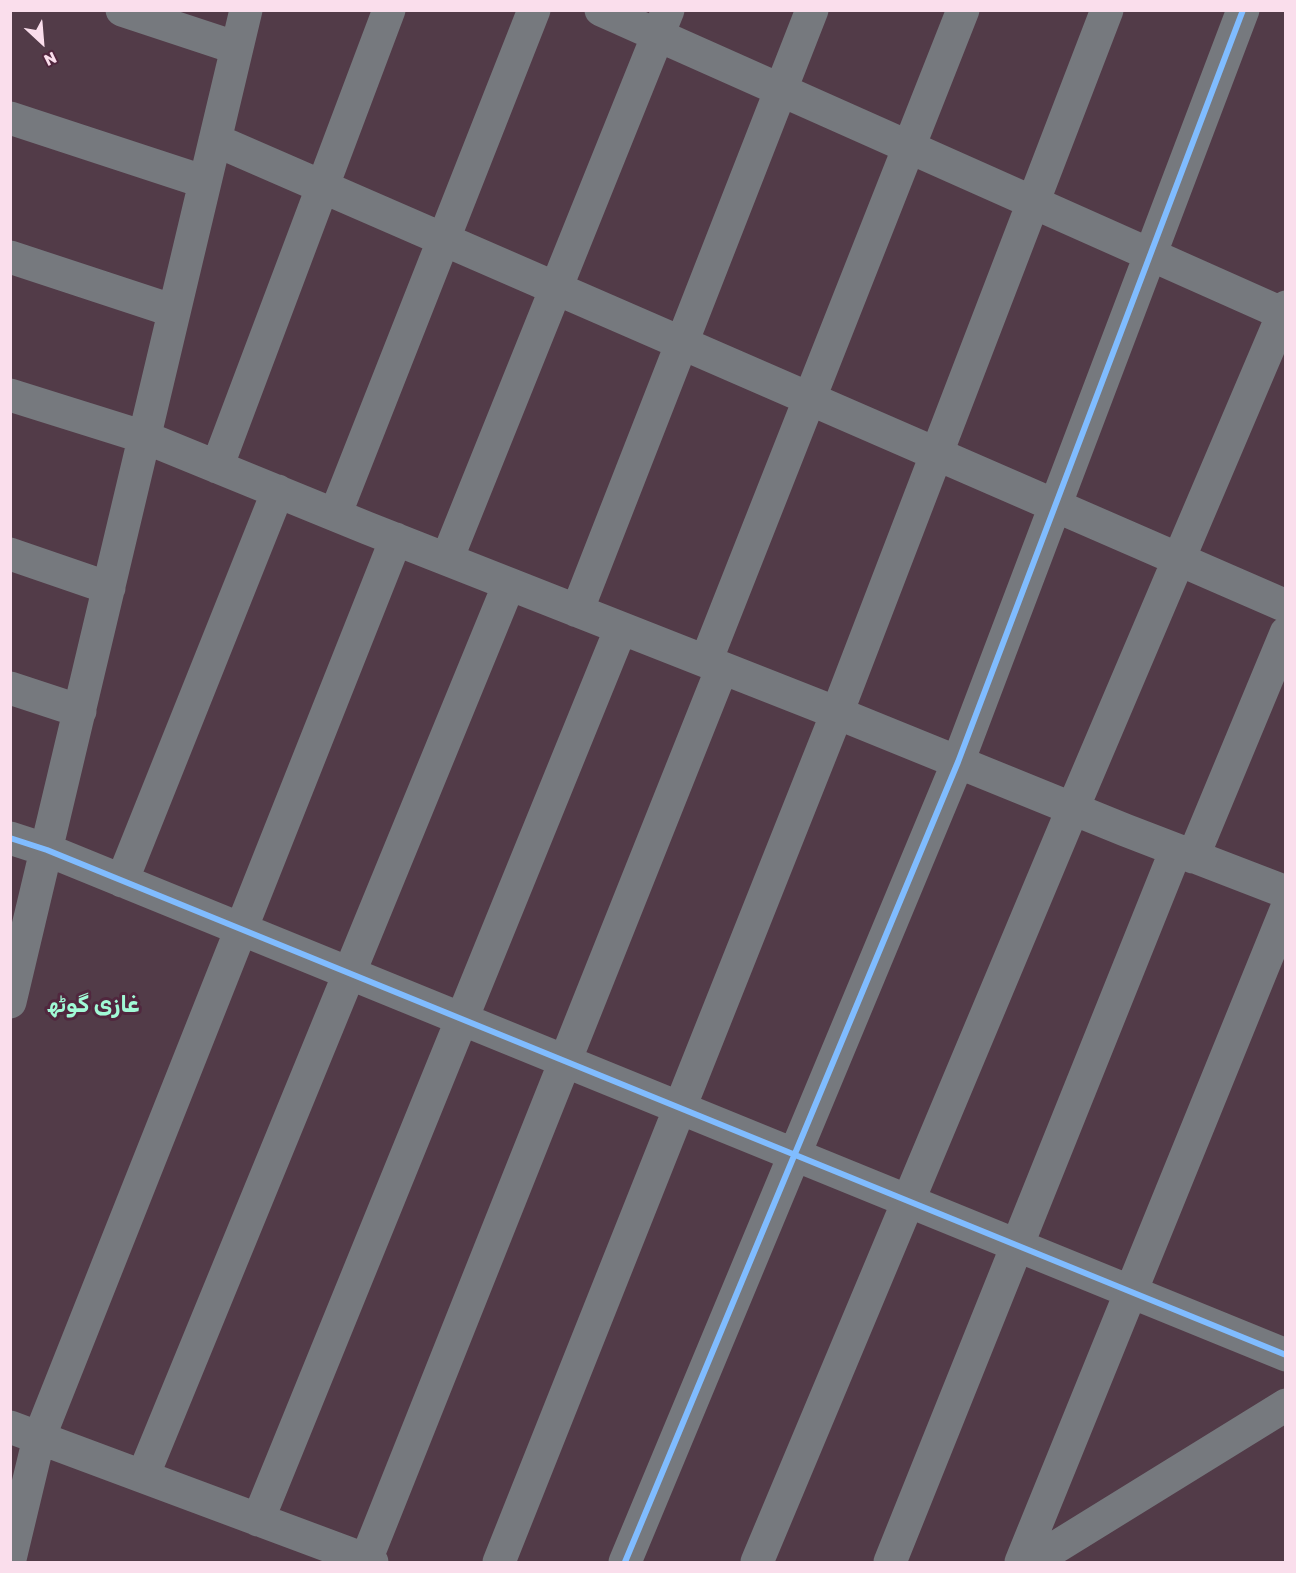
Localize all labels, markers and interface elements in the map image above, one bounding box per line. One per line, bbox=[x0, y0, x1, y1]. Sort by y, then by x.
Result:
north arrow bbox=[12, 12, 72, 72]
text: N bbox=[41, 48, 59, 70]
district label: غازی گوٹھ bbox=[47, 993, 139, 1019]

